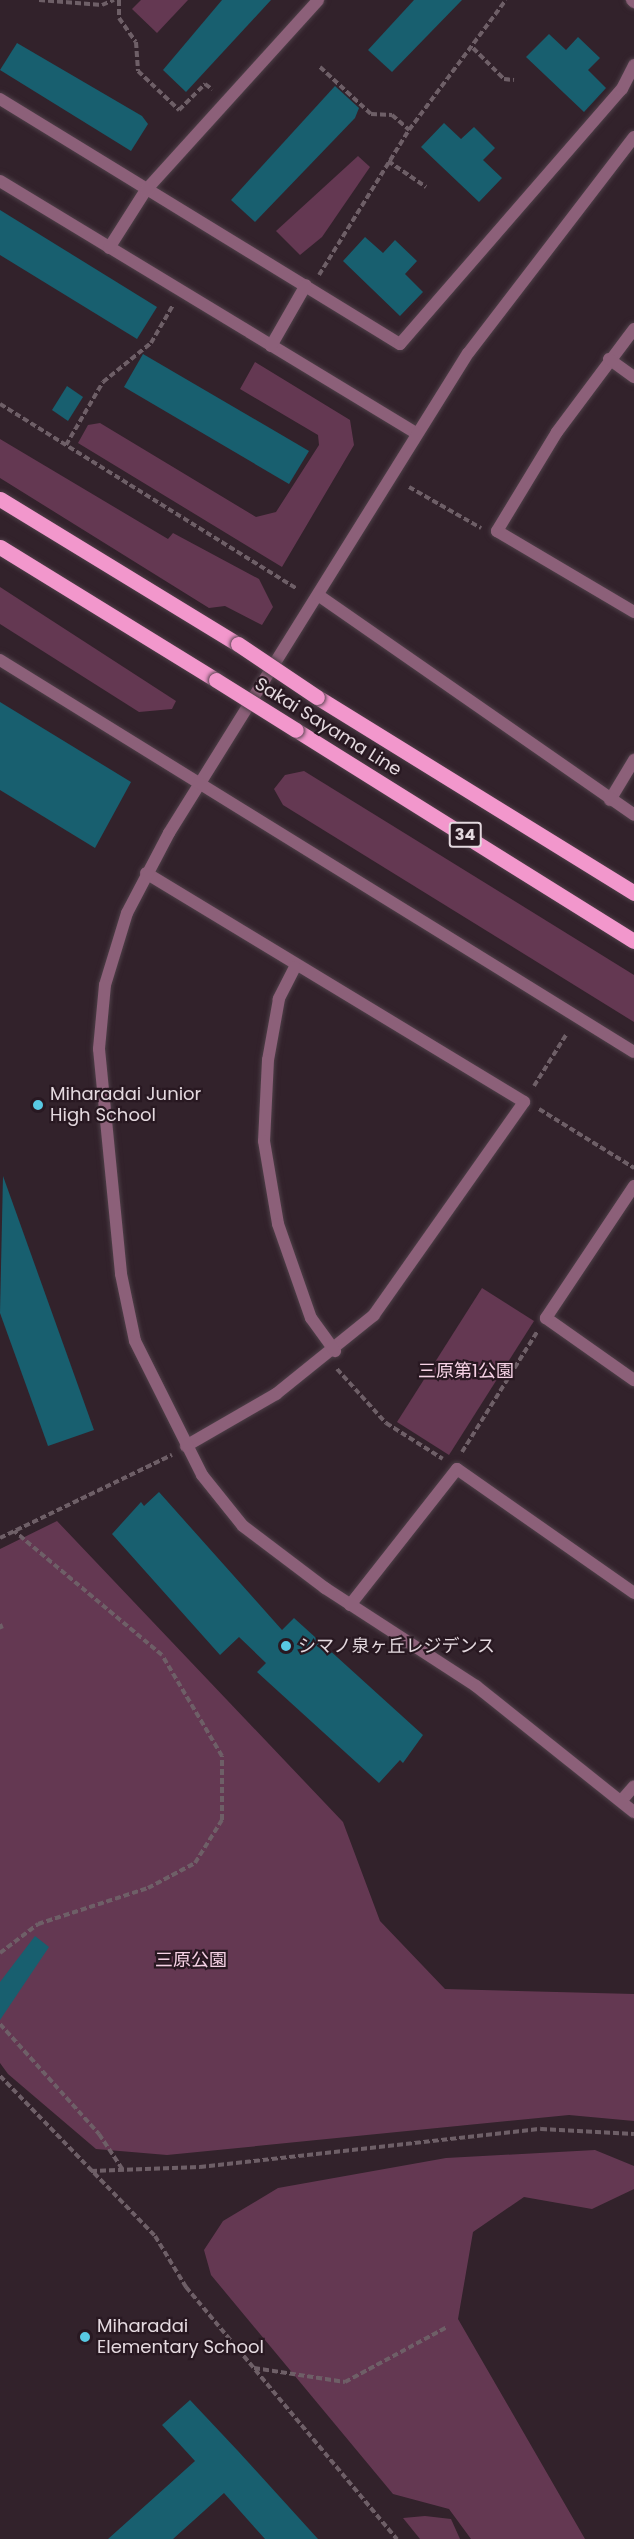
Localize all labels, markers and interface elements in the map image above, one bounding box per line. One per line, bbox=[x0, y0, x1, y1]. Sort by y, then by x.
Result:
street label: Sakai Sayama Line bbox=[251, 673, 405, 781]
road number: 34 bbox=[448, 822, 482, 848]
place label: Miharadai Junior High School bbox=[50, 1084, 201, 1126]
marker: Miharadai Junior High School bbox=[31, 1098, 45, 1112]
park label: 三原第1公園 bbox=[418, 1360, 514, 1382]
place label: シマノ泉ヶ丘レジデンス bbox=[298, 1635, 496, 1657]
marker: シマノ泉ヶ丘レジデンス bbox=[279, 1639, 293, 1653]
park label: 三原公園 bbox=[155, 1949, 227, 1971]
place label: Miharadai Elementary School bbox=[97, 2316, 264, 2358]
marker: Miharadai Elementary School bbox=[78, 2330, 92, 2344]

